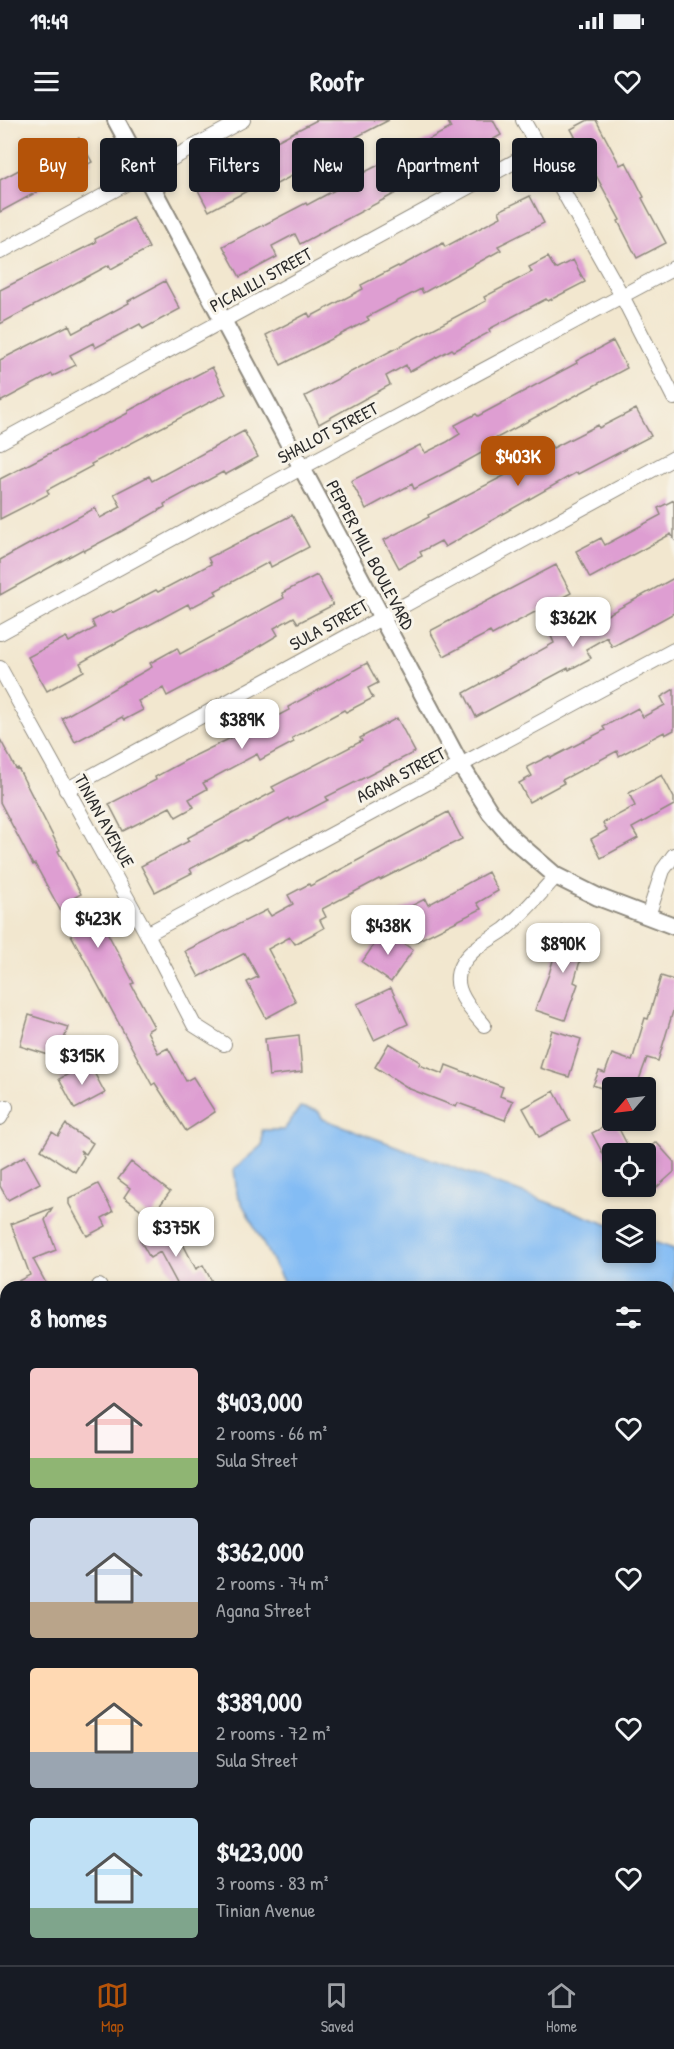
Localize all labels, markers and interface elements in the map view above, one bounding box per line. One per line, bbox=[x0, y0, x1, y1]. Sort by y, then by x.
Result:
text: 19:49 bbox=[30, 6, 68, 36]
text: Roofr bbox=[310, 63, 364, 99]
icon: menu bbox=[30, 65, 63, 98]
icon: heart bbox=[611, 65, 644, 98]
chip: Buy bbox=[18, 138, 88, 192]
chip: Rent bbox=[100, 138, 177, 192]
chip: Filters bbox=[189, 138, 280, 192]
chip: New bbox=[292, 138, 364, 192]
chip: Apartment bbox=[376, 138, 500, 192]
chip: House bbox=[512, 138, 597, 192]
street label: PICALILLI STREET bbox=[205, 241, 317, 318]
street label: SHALLOT STREET bbox=[273, 395, 383, 470]
pin: $403K bbox=[476, 436, 560, 487]
text: $403K bbox=[495, 442, 541, 469]
street label: PEPPER MILL BOULEVARD bbox=[320, 476, 421, 634]
street label: SULA STREET bbox=[285, 592, 373, 657]
pin: $362K bbox=[531, 597, 615, 648]
text: $362K bbox=[550, 603, 596, 630]
pin: $389K bbox=[200, 699, 284, 750]
text: $389K bbox=[219, 705, 265, 732]
street label: AGANA STREET bbox=[352, 740, 450, 809]
street label: TINIAN AVENUE bbox=[68, 770, 140, 872]
pin: $423K bbox=[56, 898, 140, 949]
text: $423K bbox=[75, 904, 121, 931]
pin: $438K bbox=[346, 905, 430, 956]
text: $438K bbox=[365, 911, 411, 938]
pin: $890K bbox=[521, 923, 605, 974]
text: $890K bbox=[540, 929, 586, 956]
pin: $315K bbox=[40, 1035, 124, 1086]
text: $315K bbox=[59, 1041, 105, 1068]
north arrow bbox=[602, 1077, 656, 1131]
map controls bbox=[602, 1077, 656, 1263]
button: locate bbox=[602, 1143, 656, 1197]
pin: $375K bbox=[134, 1207, 218, 1258]
button: layers bbox=[602, 1209, 656, 1263]
text: $375K bbox=[152, 1213, 200, 1240]
text: 8 homes bbox=[30, 1300, 107, 1335]
icon: filters bbox=[612, 1301, 645, 1334]
text: $403,000 bbox=[216, 1384, 302, 1419]
icon: home bbox=[78, 1392, 150, 1464]
icon: heart bbox=[612, 1412, 645, 1445]
text: 2 rooms · 66 m² bbox=[216, 1419, 327, 1446]
text: Sula Street bbox=[216, 1446, 298, 1473]
text: $362,000 bbox=[216, 1534, 304, 1569]
icon: home bbox=[78, 1542, 150, 1614]
icon: heart bbox=[612, 1562, 645, 1595]
text: 2 rooms · 74 m² bbox=[216, 1569, 328, 1596]
text: Agana Street bbox=[216, 1596, 311, 1623]
text: $389,000 bbox=[216, 1684, 302, 1719]
icon: home bbox=[78, 1692, 150, 1764]
icon: heart bbox=[612, 1712, 645, 1745]
text: 2 rooms · 72 m² bbox=[216, 1719, 330, 1746]
text: Sula Street bbox=[216, 1746, 298, 1773]
text: $423,000 bbox=[216, 1834, 303, 1869]
icon: home bbox=[78, 1842, 150, 1914]
icon: heart bbox=[612, 1862, 645, 1895]
text: 3 rooms · 83 m² bbox=[216, 1869, 328, 1896]
text: Tinian Avenue bbox=[216, 1896, 316, 1923]
tab: Map bbox=[96, 1979, 129, 2037]
tab: Saved bbox=[320, 1979, 353, 2037]
tab: Home bbox=[545, 1979, 578, 2037]

